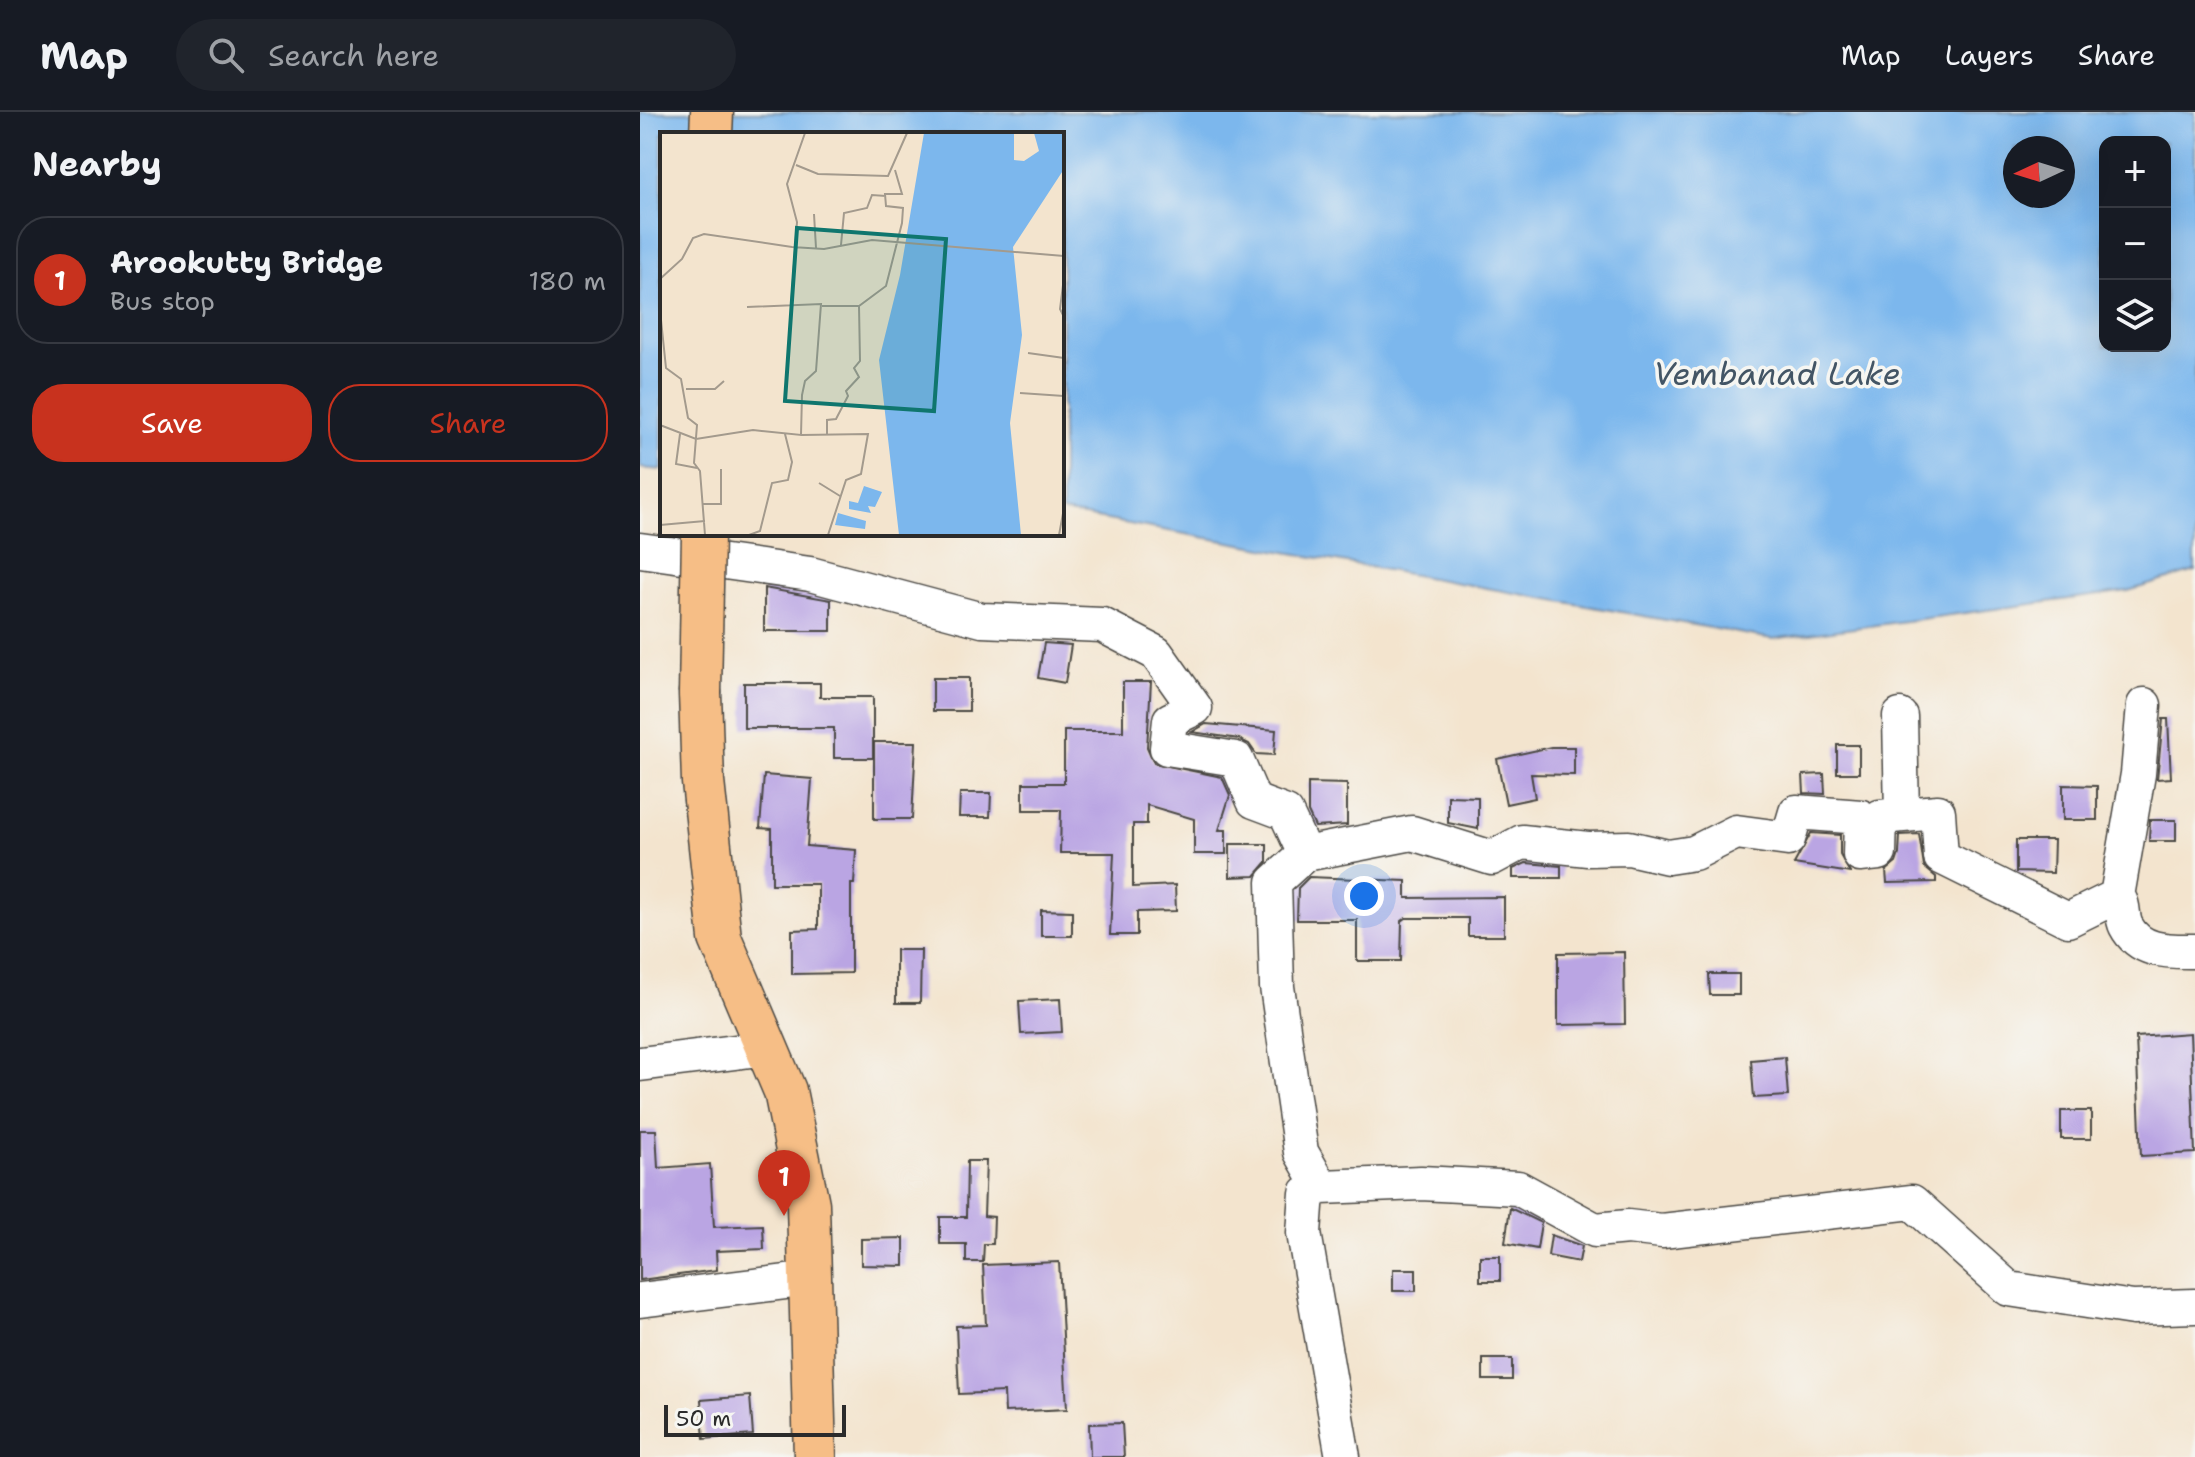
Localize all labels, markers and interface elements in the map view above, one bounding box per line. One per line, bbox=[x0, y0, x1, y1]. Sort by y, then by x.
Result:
search box bbox=[176, 19, 736, 91]
text: Map bbox=[40, 30, 128, 81]
icon: search bbox=[204, 33, 248, 77]
text: Search here bbox=[268, 35, 439, 76]
text: Map bbox=[1841, 36, 1901, 74]
text: Layers bbox=[1945, 36, 2034, 74]
text: Share bbox=[2078, 36, 2155, 74]
inset map bbox=[660, 132, 1064, 536]
north arrow bbox=[2003, 136, 2075, 208]
map controls bbox=[2099, 136, 2171, 352]
button: + bbox=[2099, 136, 2171, 208]
text: Nearby bbox=[32, 141, 162, 187]
button: − bbox=[2099, 208, 2171, 280]
text: Arookutty Bridge bbox=[110, 242, 383, 283]
text: 1 bbox=[54, 263, 66, 298]
text: 180 m bbox=[528, 263, 606, 298]
button: layers bbox=[2099, 280, 2171, 352]
text: Bus stop bbox=[110, 283, 215, 318]
water label: Vembanad Lake bbox=[1653, 352, 1901, 395]
button: Save bbox=[32, 384, 312, 462]
button: Share bbox=[328, 384, 608, 462]
your location bbox=[1344, 876, 1384, 916]
pin: 1 bbox=[758, 1150, 810, 1216]
scale bar bbox=[664, 1401, 846, 1437]
text: 50 m bbox=[676, 1404, 731, 1433]

